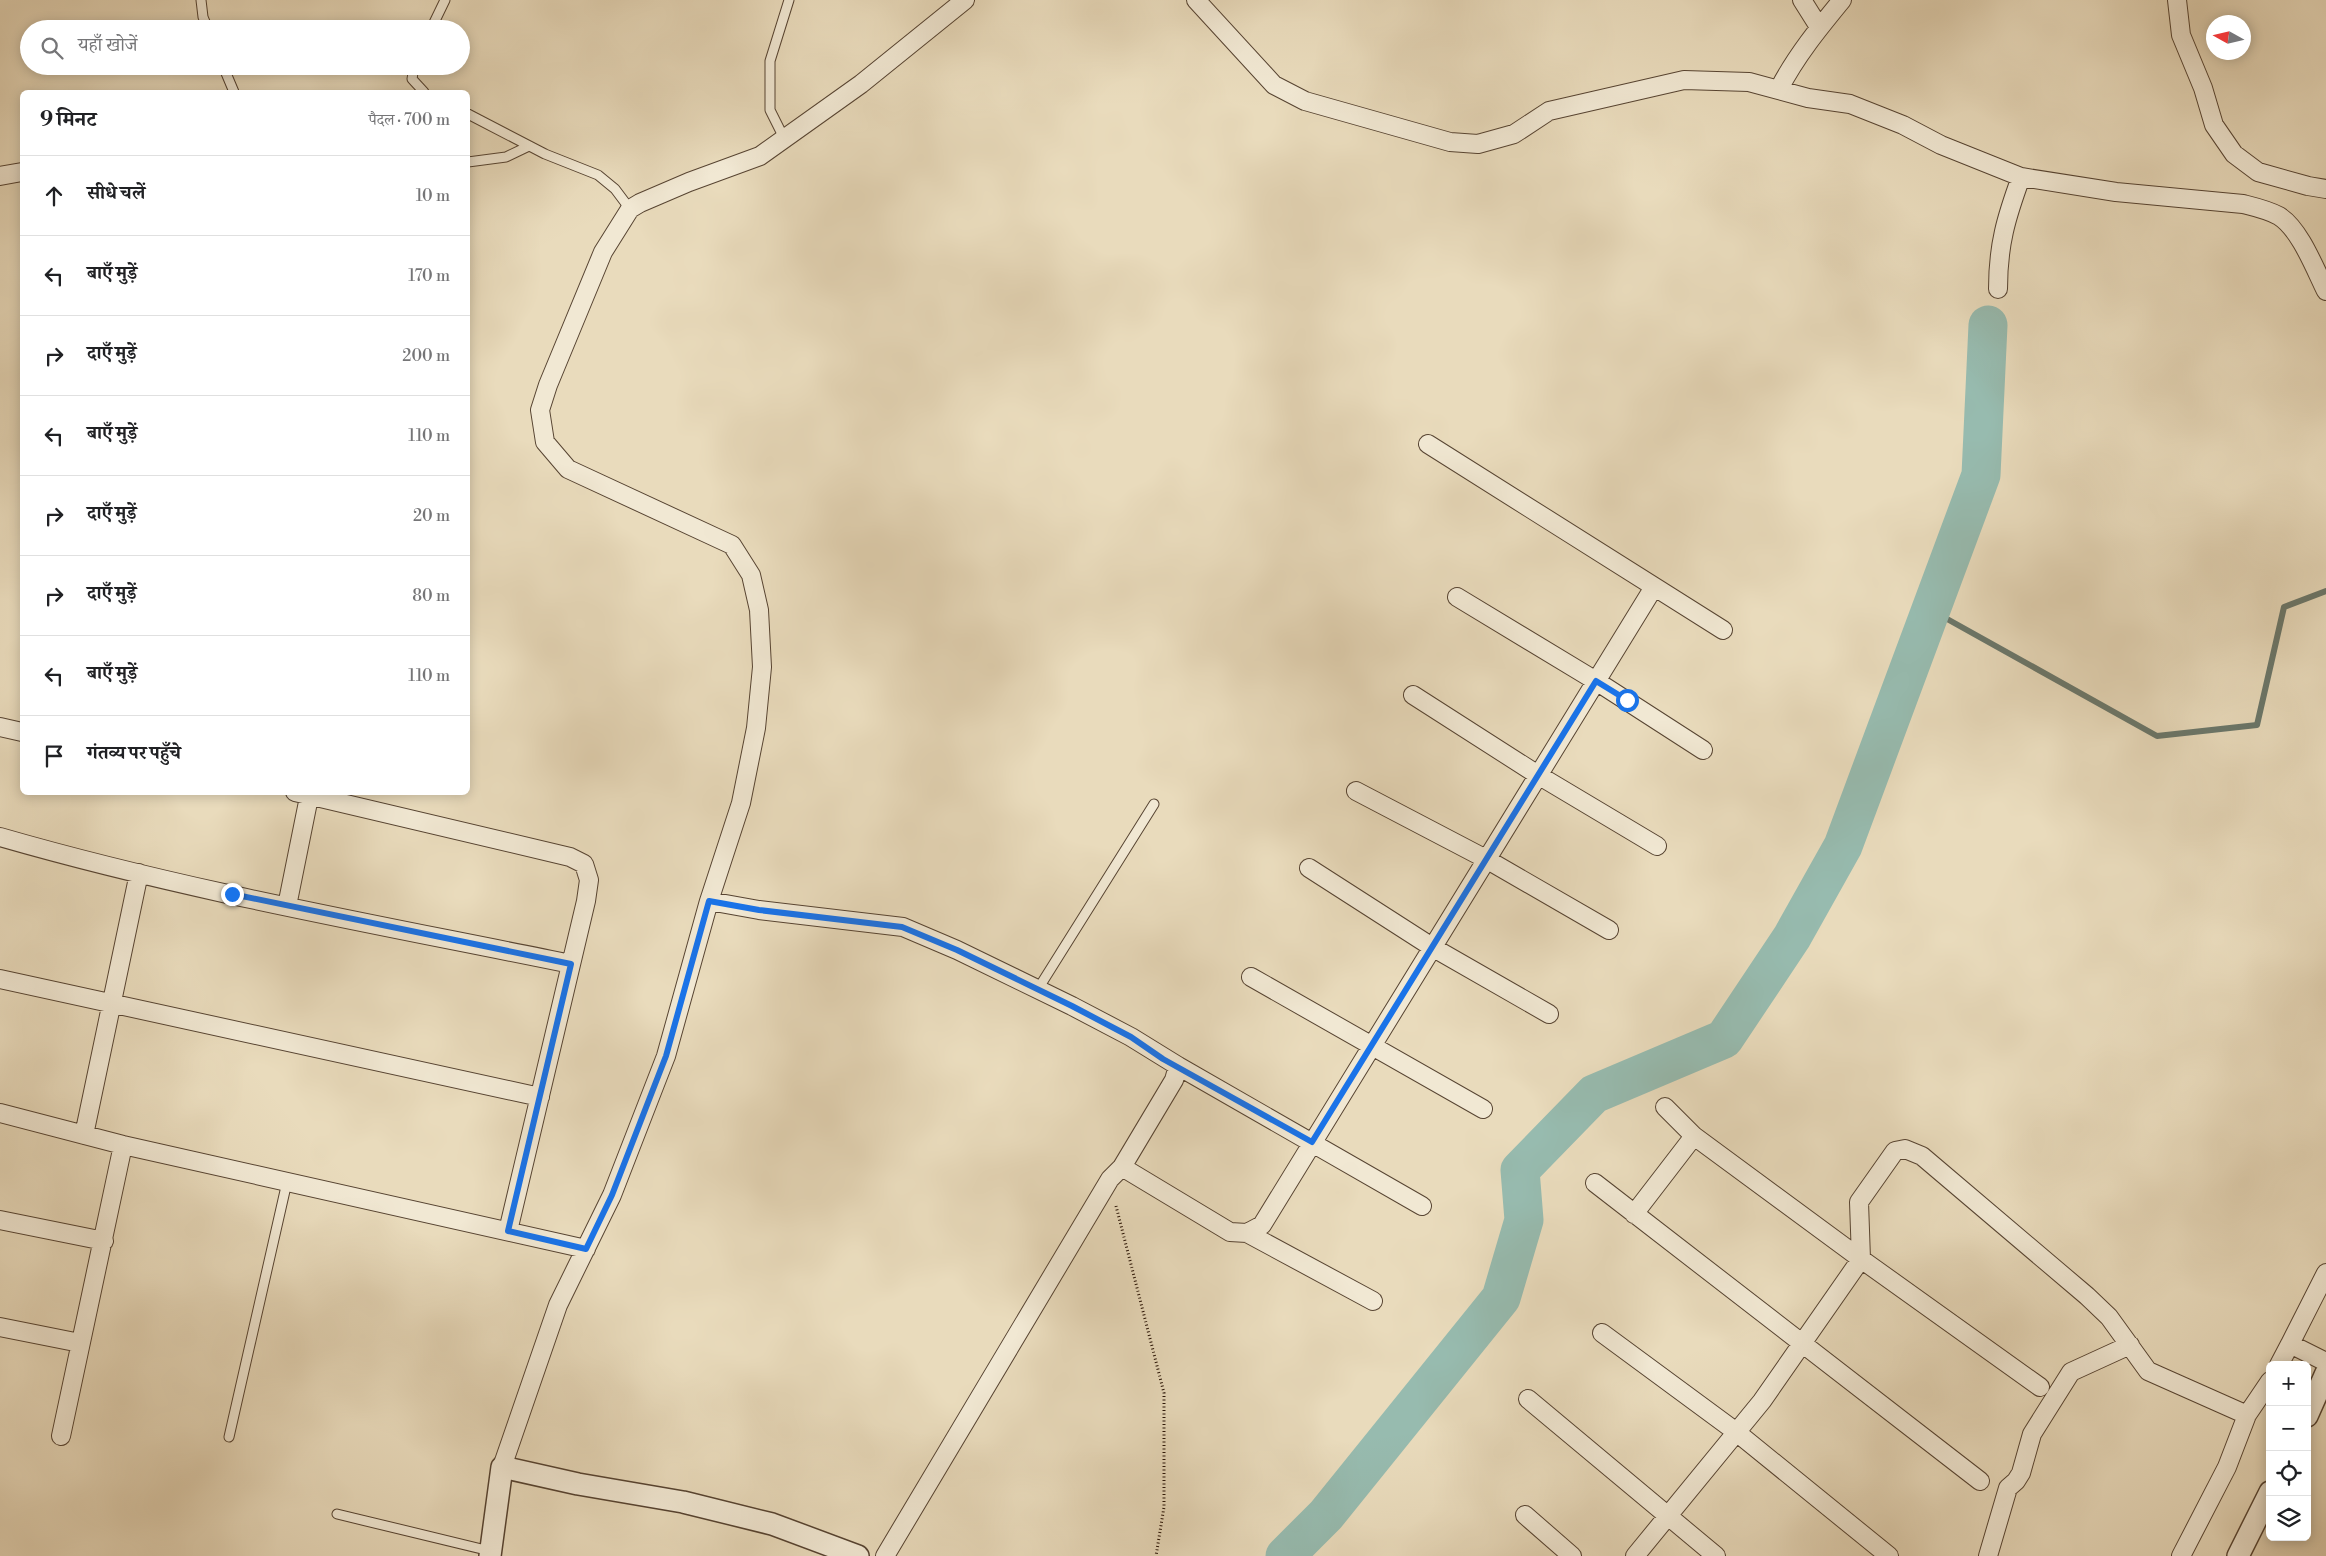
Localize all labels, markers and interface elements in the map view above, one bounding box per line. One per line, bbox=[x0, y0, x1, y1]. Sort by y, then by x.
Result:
north arrow bbox=[2206, 15, 2251, 60]
search box bbox=[20, 20, 470, 75]
text: यहाँ खोजें bbox=[78, 33, 138, 57]
icon: search bbox=[38, 34, 66, 62]
text: 9 मिनट bbox=[40, 107, 96, 133]
text: पैदल · 700 m bbox=[368, 110, 450, 130]
text: सीधे चलें bbox=[87, 181, 145, 205]
icon: ahead bbox=[40, 182, 68, 210]
text: 10 m bbox=[416, 186, 450, 206]
text: बाएँ मुड़ें bbox=[87, 261, 137, 285]
icon: left bbox=[40, 262, 68, 290]
text: 170 m bbox=[408, 266, 450, 286]
text: दाएँ मुड़ें bbox=[87, 341, 137, 365]
icon: right bbox=[40, 342, 68, 370]
text: 200 m bbox=[402, 346, 450, 366]
text: बाएँ मुड़ें bbox=[87, 421, 137, 445]
icon: left bbox=[40, 422, 68, 450]
text: 110 m bbox=[408, 426, 450, 446]
text: दाएँ मुड़ें bbox=[87, 501, 137, 525]
icon: right bbox=[40, 502, 68, 530]
text: 20 m bbox=[413, 506, 450, 526]
text: दाएँ मुड़ें bbox=[87, 581, 137, 605]
icon: right bbox=[40, 582, 68, 610]
text: 80 m bbox=[412, 586, 450, 606]
text: बाएँ मुड़ें bbox=[87, 661, 137, 685]
icon: left bbox=[40, 662, 68, 690]
text: 110 m bbox=[408, 666, 450, 686]
route start bbox=[1616, 689, 1639, 712]
text: गंतव्य पर पहुँचे bbox=[87, 741, 181, 765]
icon: arrive bbox=[40, 742, 68, 770]
route end bbox=[221, 883, 244, 906]
map controls bbox=[2266, 1361, 2311, 1541]
button: + bbox=[2266, 1361, 2311, 1406]
button: − bbox=[2266, 1406, 2311, 1451]
button: locate bbox=[2266, 1451, 2311, 1496]
button: layers bbox=[2266, 1496, 2311, 1541]

